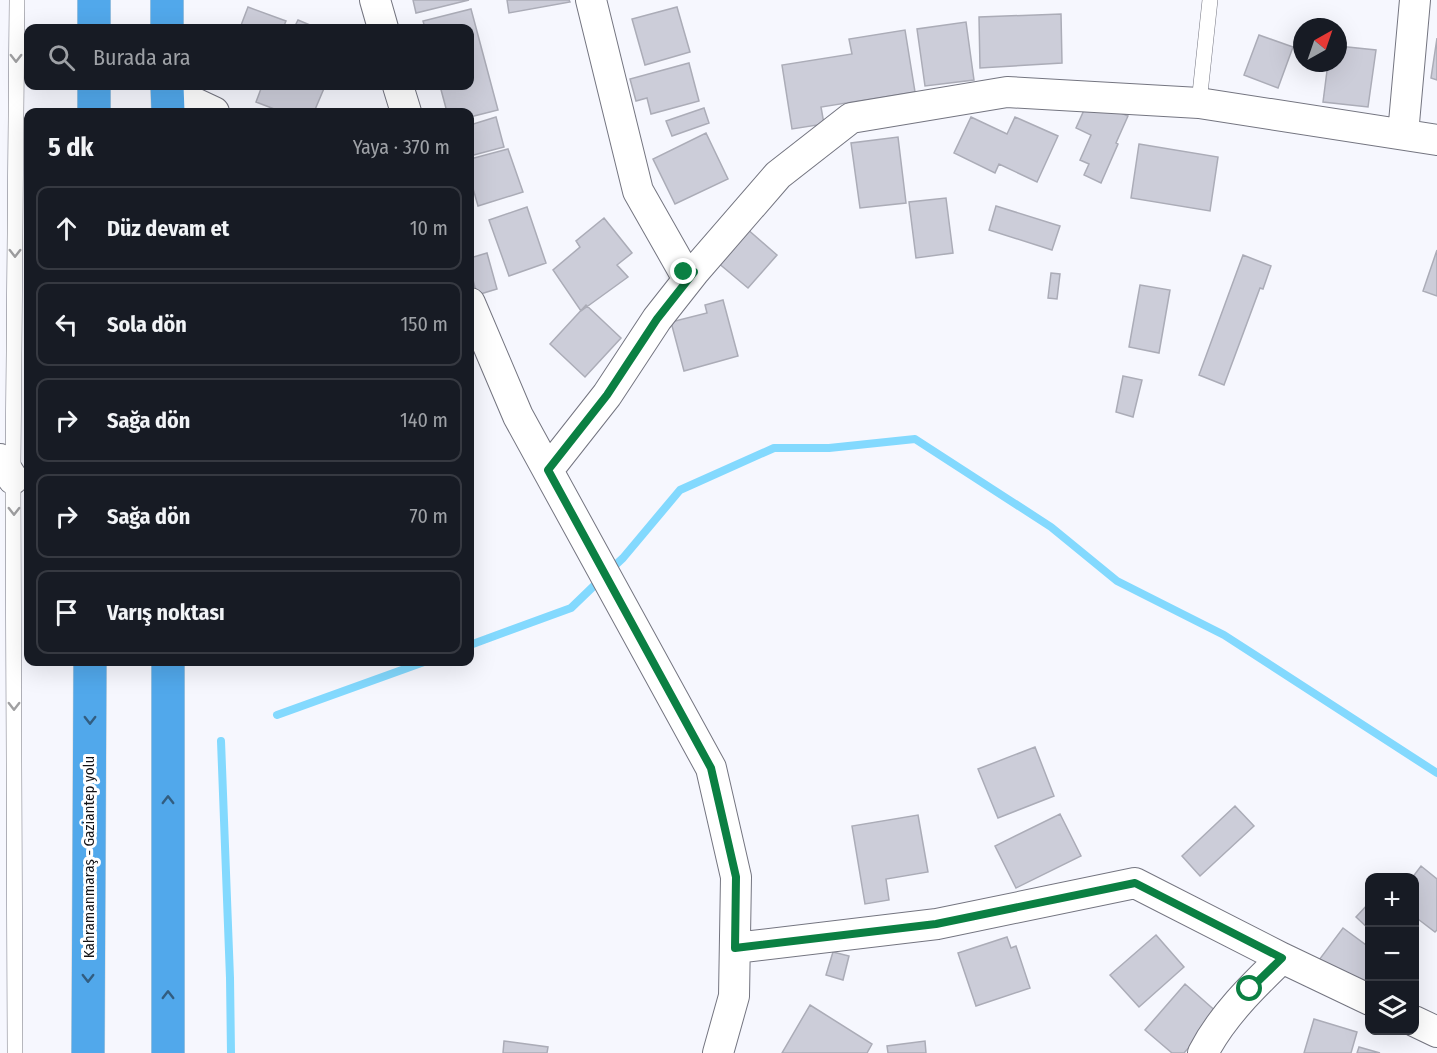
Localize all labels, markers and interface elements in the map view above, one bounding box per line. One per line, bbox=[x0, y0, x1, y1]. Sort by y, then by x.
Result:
north arrow bbox=[1293, 18, 1347, 72]
search box bbox=[24, 24, 474, 90]
icon: search bbox=[45, 41, 78, 74]
text: Burada ara bbox=[93, 44, 191, 71]
one-way arrow bbox=[10, 54, 22, 63]
text: 5 dk bbox=[48, 132, 94, 163]
text: Yaya · 370 m bbox=[353, 135, 450, 159]
icon: ahead bbox=[50, 212, 83, 245]
text: Düz devam et bbox=[107, 215, 229, 242]
text: 10 m bbox=[410, 216, 448, 240]
one-way arrow bbox=[9, 249, 21, 258]
route end bbox=[670, 258, 696, 284]
icon: left bbox=[50, 308, 83, 341]
text: Sola dön bbox=[107, 311, 187, 338]
text: 150 m bbox=[401, 312, 448, 336]
icon: right bbox=[50, 404, 83, 437]
text: Sağa dön bbox=[107, 407, 190, 434]
text: 140 m bbox=[400, 408, 448, 432]
icon: right bbox=[50, 500, 83, 533]
text: Sağa dön bbox=[107, 503, 190, 530]
text: 70 m bbox=[410, 504, 448, 528]
one-way arrow bbox=[8, 507, 20, 516]
icon: arrive bbox=[50, 596, 83, 629]
text: Varış noktası bbox=[107, 599, 225, 626]
one-way arrow bbox=[8, 702, 20, 711]
one-way arrow bbox=[84, 715, 96, 724]
street label: Kahramanmaraş - Gaziantep yolu bbox=[80, 756, 98, 958]
one-way arrow bbox=[162, 795, 174, 804]
map controls bbox=[1365, 873, 1419, 1035]
button: + bbox=[1365, 873, 1419, 927]
button: − bbox=[1365, 927, 1419, 981]
one-way arrow bbox=[82, 973, 94, 982]
route start bbox=[1236, 975, 1262, 1001]
button: layers bbox=[1365, 981, 1419, 1035]
one-way arrow bbox=[162, 990, 174, 999]

